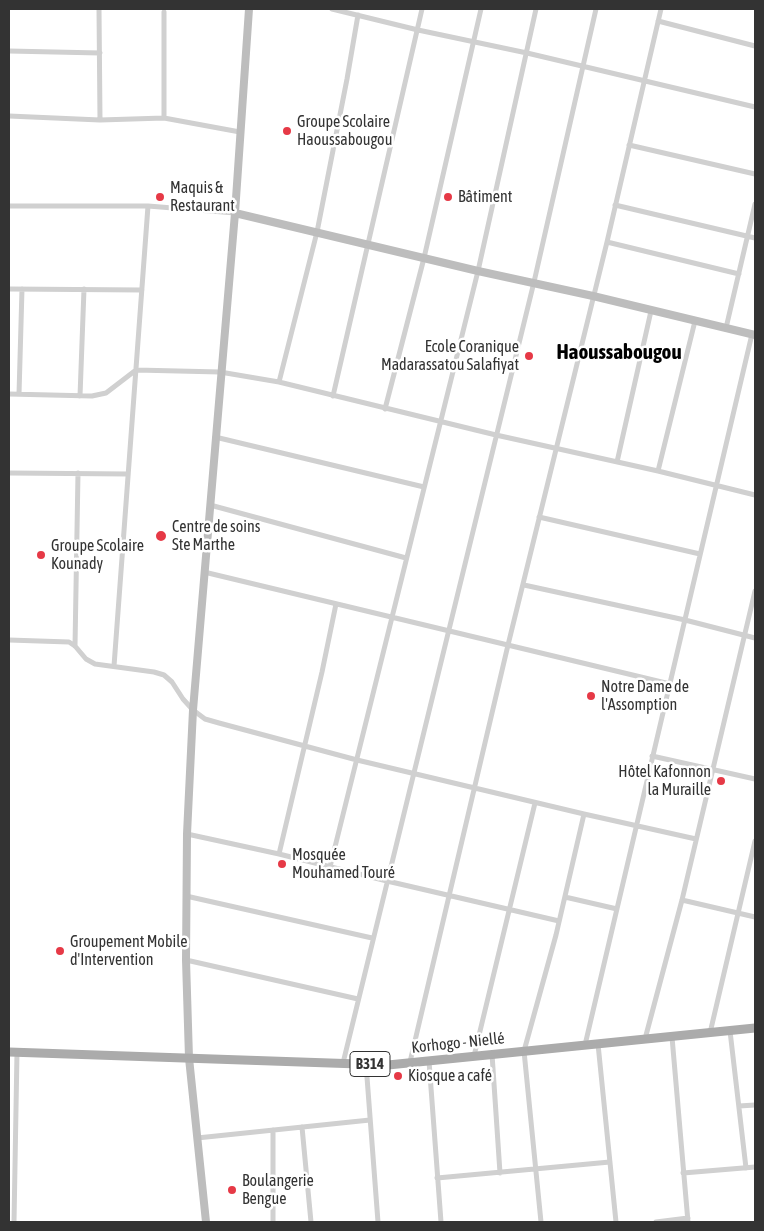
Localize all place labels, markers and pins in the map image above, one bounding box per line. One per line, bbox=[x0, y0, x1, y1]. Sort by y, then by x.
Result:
place label: Groupe Scolaire Haoussabougou bbox=[297, 112, 392, 150]
marker: Groupe Scolaire Haoussabougou bbox=[281, 125, 293, 137]
place label: Maquis & Restaurant bbox=[170, 178, 235, 216]
place label: Bâtiment bbox=[458, 187, 512, 207]
marker: Maquis & Restaurant bbox=[154, 191, 166, 203]
marker: Bâtiment bbox=[442, 191, 454, 203]
place label: Ecole Coranique Madarassatou Salafiyat bbox=[381, 337, 519, 375]
marker: Ecole Coranique Madarassatou Salafiyat bbox=[523, 350, 535, 362]
place label: Centre de soins Ste Marthe bbox=[172, 517, 260, 555]
marker: Centre de soins Ste Marthe bbox=[154, 529, 168, 543]
place label: Groupe Scolaire Kounady bbox=[51, 536, 144, 574]
marker: Groupe Scolaire Kounady bbox=[35, 549, 47, 561]
place label: Notre Dame de l'Assomption bbox=[601, 677, 689, 715]
marker: Notre Dame de l'Assomption bbox=[585, 690, 597, 702]
place label: Hôtel Kafonnon la Muraille bbox=[618, 762, 711, 800]
marker: Hôtel Kafonnon la Muraille bbox=[715, 775, 727, 787]
place label: Mosquée Mouhamed Touré bbox=[292, 845, 395, 883]
marker: Mosquée Mouhamed Touré bbox=[276, 858, 288, 870]
place label: Groupement Mobile d'Intervention bbox=[70, 932, 187, 970]
marker: Groupement Mobile d'Intervention bbox=[54, 945, 66, 957]
place label: Kiosque a café bbox=[408, 1066, 492, 1086]
marker: Kiosque a café bbox=[392, 1070, 404, 1082]
place label: Boulangerie Bengue bbox=[242, 1171, 314, 1209]
marker: Boulangerie Bengue bbox=[226, 1184, 238, 1196]

